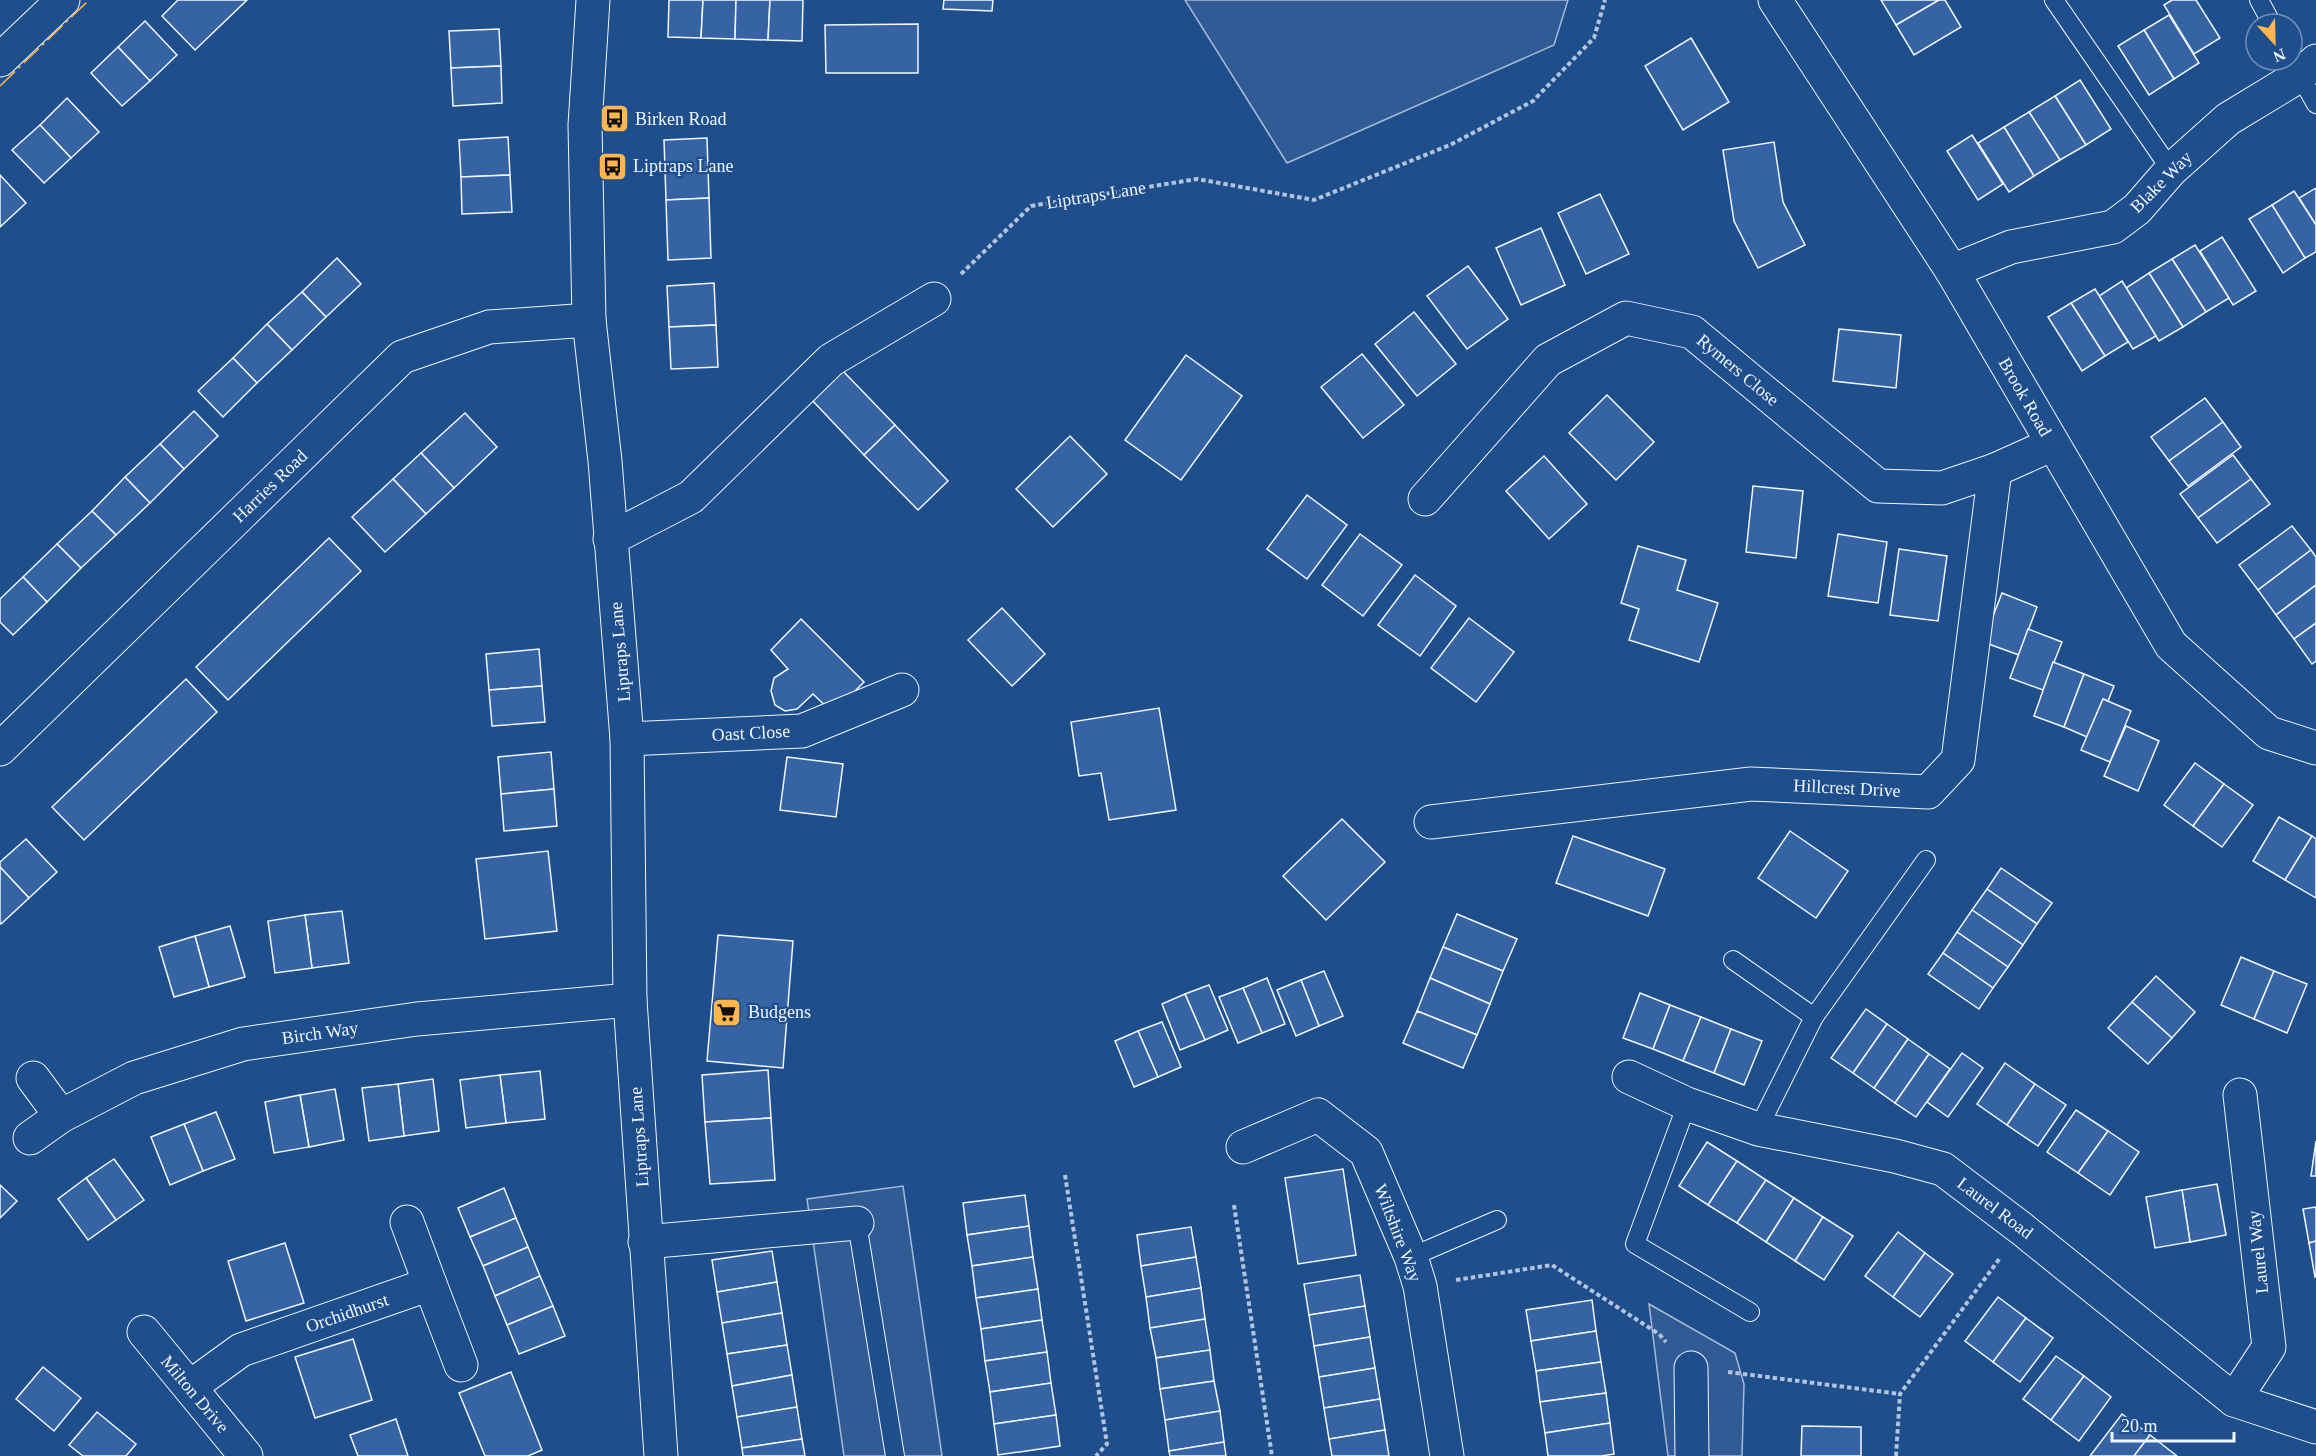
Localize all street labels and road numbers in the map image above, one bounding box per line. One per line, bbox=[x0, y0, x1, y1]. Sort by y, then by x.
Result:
street label: Blake Way bbox=[2126, 147, 2196, 217]
street label: Liptraps Lane bbox=[1045, 177, 1147, 213]
street label: Rymers Close bbox=[1693, 330, 1783, 410]
street label: Brook Road bbox=[1994, 354, 2056, 440]
street label: Harries Road bbox=[229, 446, 311, 526]
street label: Liptraps Lane bbox=[606, 601, 634, 703]
street label: Oast Close bbox=[711, 721, 791, 745]
street label: Hillcrest Drive bbox=[1793, 775, 1901, 801]
street label: Birch Way bbox=[281, 1018, 359, 1048]
street label: Liptraps Lane bbox=[626, 1086, 652, 1188]
street label: Laurel Road bbox=[1953, 1173, 2037, 1243]
street label: Wiltshire Way bbox=[1370, 1181, 1426, 1285]
street label: Laurel Way bbox=[2244, 1209, 2272, 1295]
street label: Orchidhurst bbox=[303, 1290, 391, 1336]
street label: Milton Drive bbox=[157, 1351, 233, 1437]

